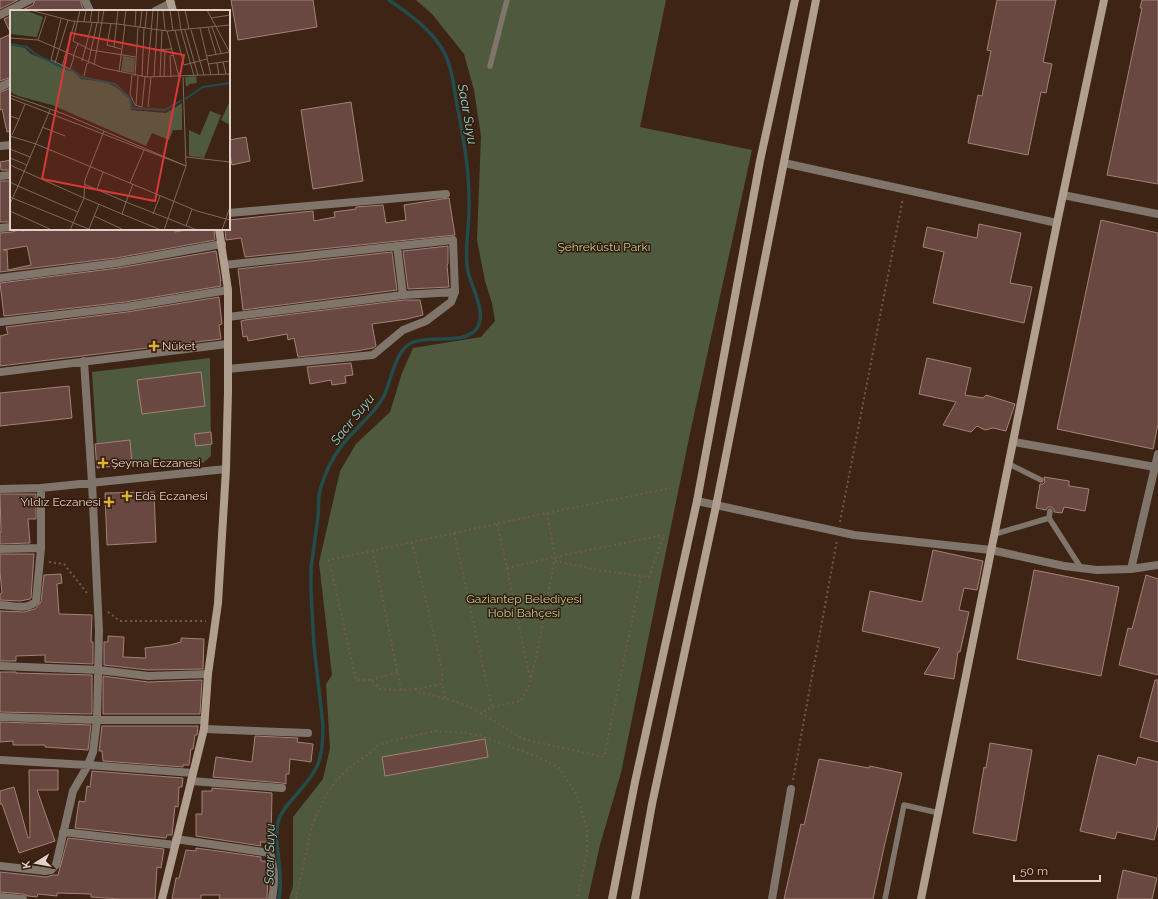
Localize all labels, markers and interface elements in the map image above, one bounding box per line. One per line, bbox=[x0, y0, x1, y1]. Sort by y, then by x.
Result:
inset map bbox=[10, 10, 230, 230]
water label: Sacır Suyu bbox=[455, 82, 480, 145]
park label: Şehreküstü Parkı bbox=[557, 240, 651, 254]
place label: Nüket bbox=[162, 339, 195, 353]
marker: Nüket bbox=[149, 341, 159, 351]
water label: Sacır Suyu bbox=[327, 391, 377, 449]
place label: Şeyma Eczanesi bbox=[111, 456, 201, 470]
marker: Şeyma Eczanesi bbox=[98, 458, 108, 468]
place label: Eda Eczanesi bbox=[135, 489, 208, 503]
marker: Eda Eczanesi bbox=[122, 491, 132, 501]
place label: Yıldız Eczanesi bbox=[20, 495, 101, 509]
marker: Yıldız Eczanesi bbox=[104, 497, 114, 507]
park label: Gaziantep Belediyesi Hobi Bahçesi bbox=[466, 592, 582, 620]
water label: Sacır Suyu bbox=[261, 823, 278, 886]
north arrow bbox=[16, 843, 56, 883]
scale bar bbox=[1014, 857, 1100, 883]
text: K bbox=[19, 859, 34, 870]
text: 50 m bbox=[1020, 864, 1048, 878]

